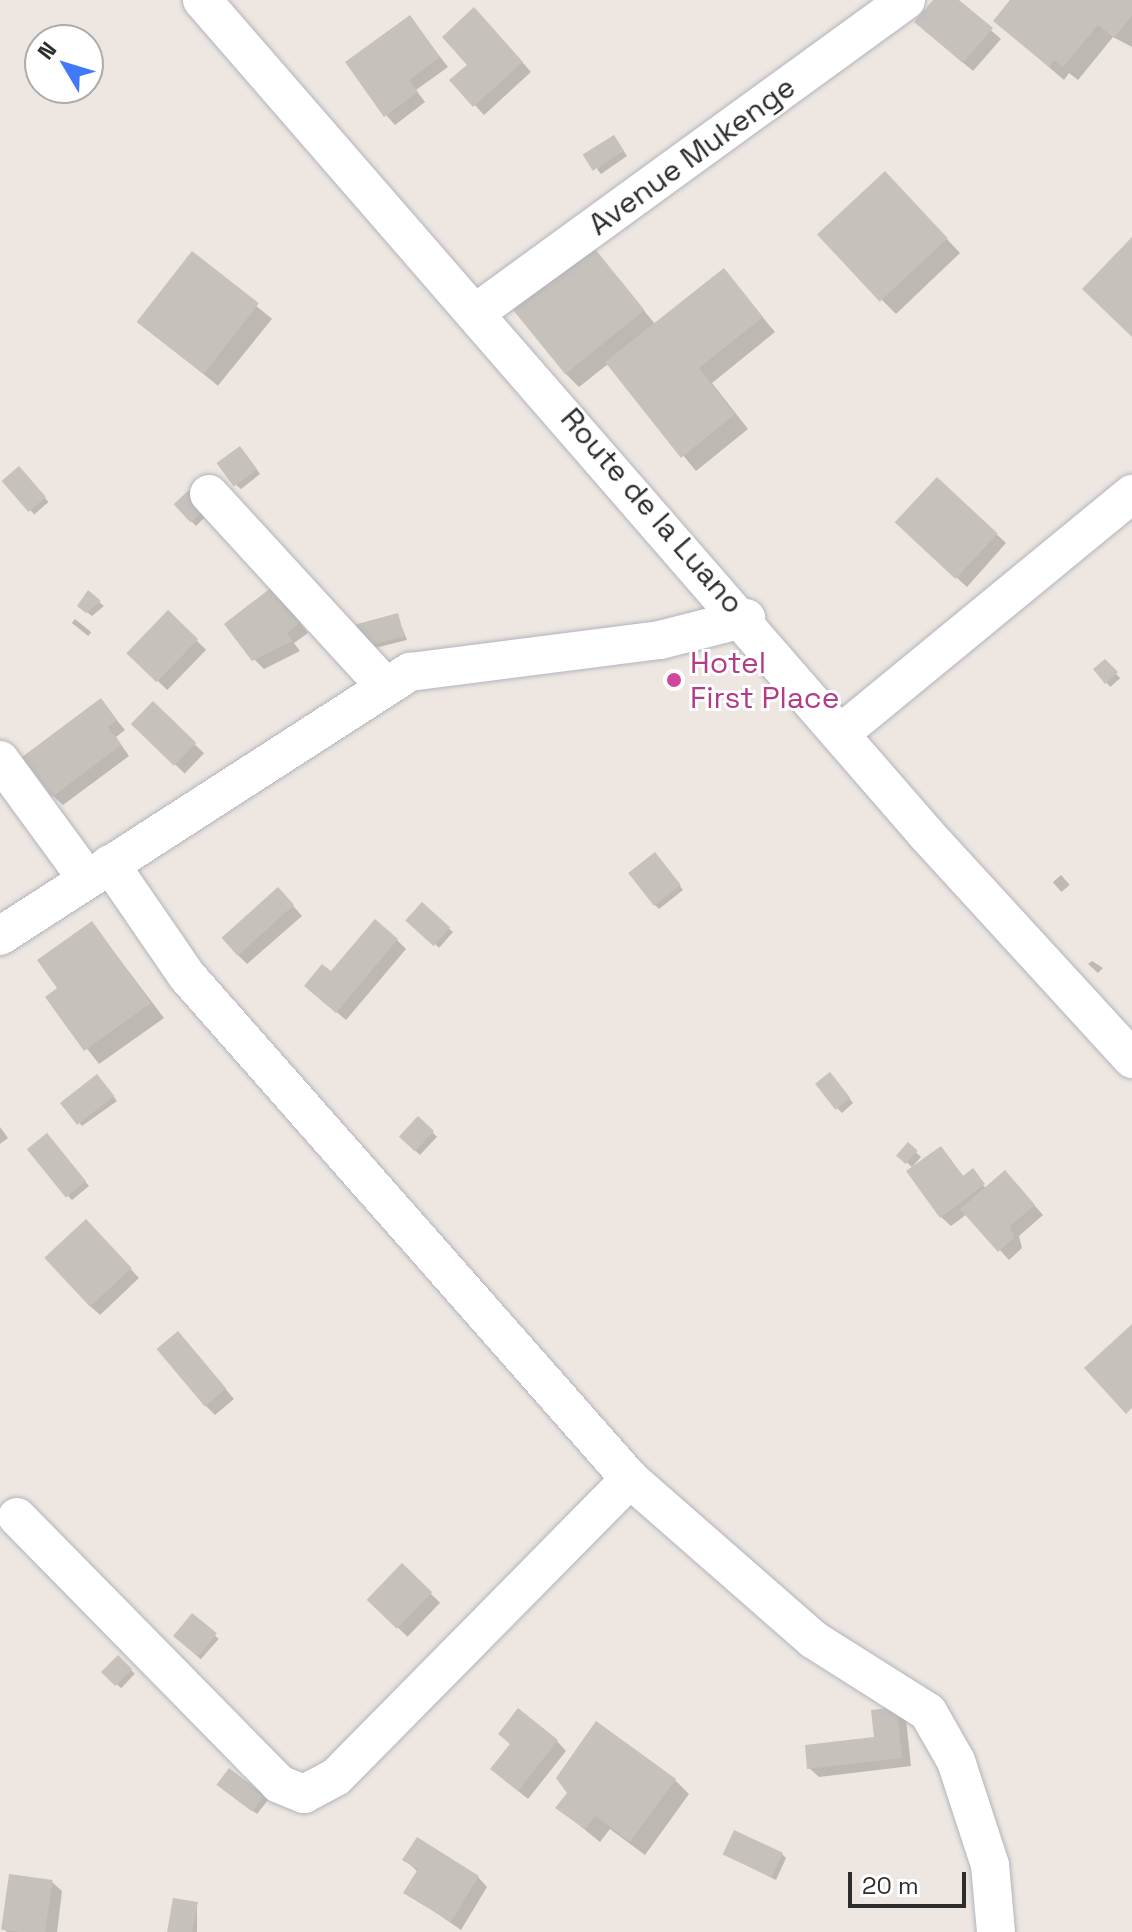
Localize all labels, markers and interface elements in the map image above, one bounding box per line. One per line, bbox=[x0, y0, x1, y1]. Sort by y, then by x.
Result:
north arrow bbox=[24, 24, 104, 104]
text: N bbox=[31, 36, 62, 65]
street label: Avenue Mukenge bbox=[582, 69, 802, 243]
street label: Route de la Luano bbox=[553, 401, 751, 621]
place label: Hotel First Place bbox=[690, 645, 839, 716]
marker: Hotel First Place bbox=[665, 671, 683, 689]
scale bar bbox=[852, 1856, 970, 1906]
text: 20 m bbox=[862, 1870, 919, 1901]

